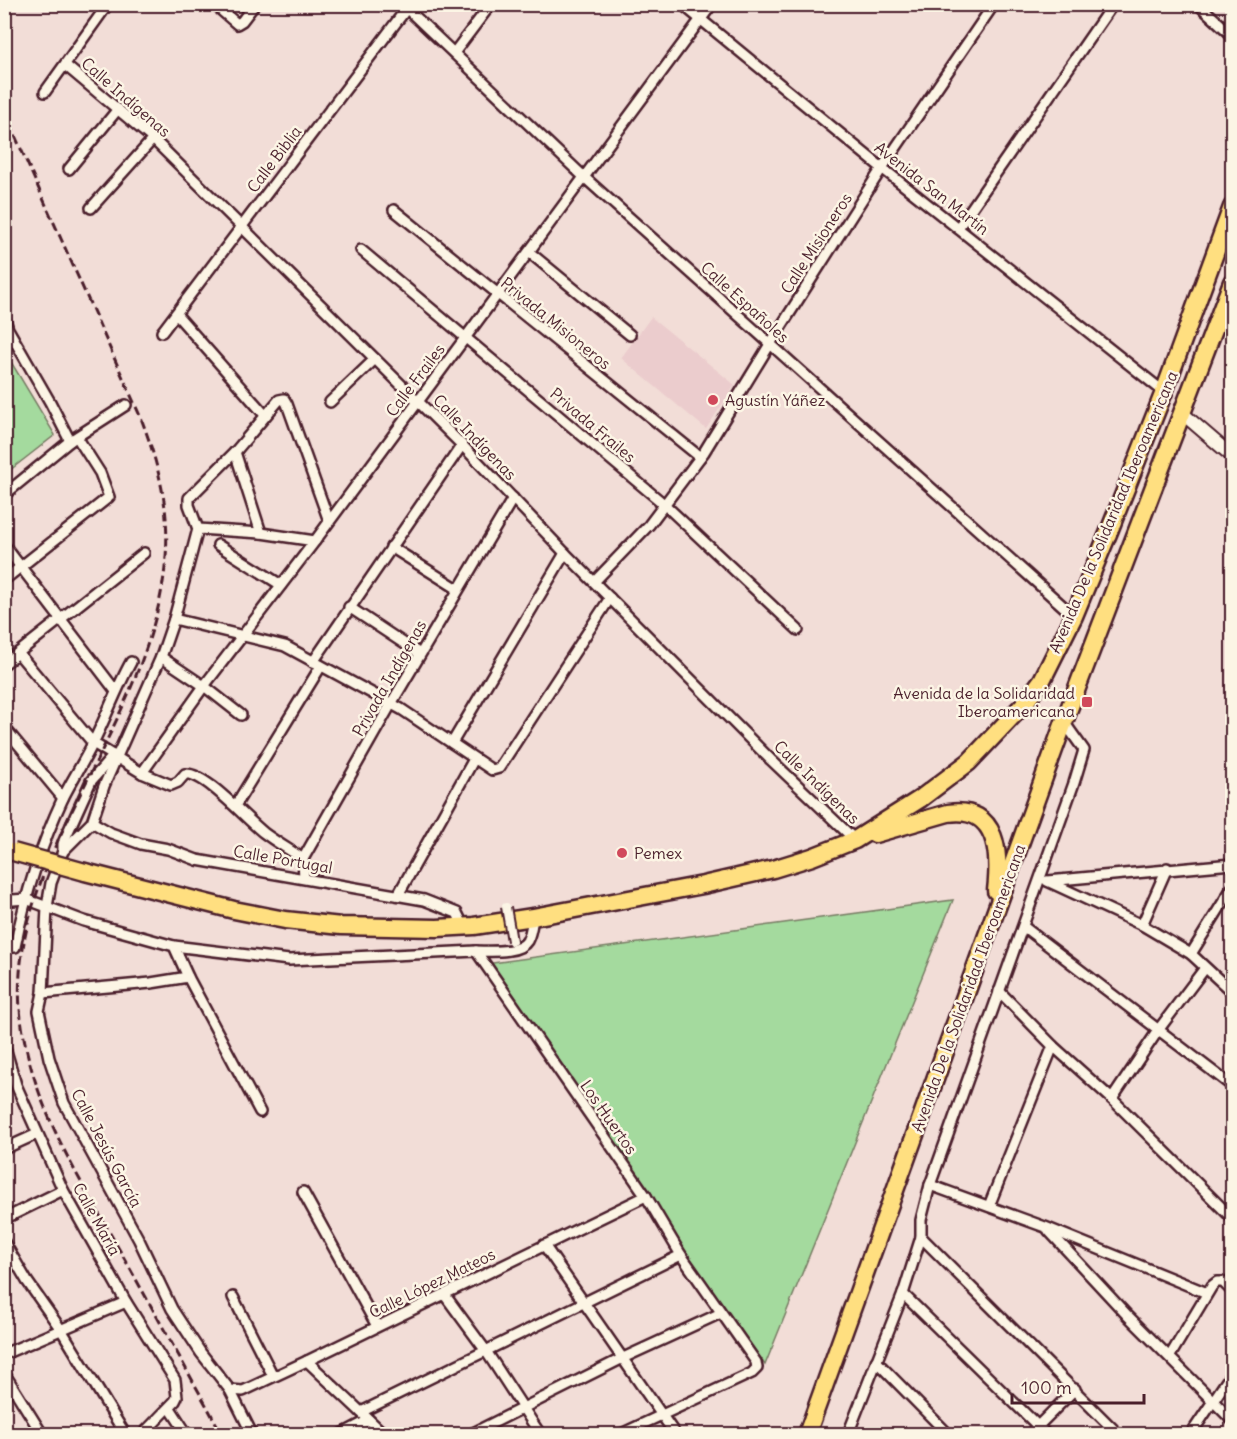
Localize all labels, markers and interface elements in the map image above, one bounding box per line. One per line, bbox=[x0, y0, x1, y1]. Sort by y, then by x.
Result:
street label: Calle Indígenas bbox=[77, 53, 175, 141]
street label: Calle Biblia bbox=[242, 122, 306, 196]
street label: Avenida San Martín bbox=[871, 137, 993, 239]
street label: Calle Misioneros bbox=[776, 189, 856, 297]
street label: Calle Españoles bbox=[697, 257, 793, 347]
street label: Privada Misioneros bbox=[497, 273, 615, 373]
street label: Calle Frailes bbox=[381, 340, 449, 420]
street label: Avenida De la Solidaridad Iberoamericana bbox=[1044, 368, 1182, 656]
street label: Privada Frailes bbox=[546, 383, 640, 467]
street label: Calle Indígenas bbox=[429, 390, 521, 484]
place label: Agustín Yáñez bbox=[725, 390, 826, 410]
marker: Agustín Yáñez bbox=[706, 393, 720, 407]
street label: Privada Indígenas bbox=[348, 616, 430, 740]
place label: Avenida de la Solidaridad Iberoamericana bbox=[893, 683, 1075, 721]
marker: Avenida de la Solidaridad Iberoamericana bbox=[1080, 695, 1094, 709]
street label: Calle Indígenas bbox=[770, 736, 864, 828]
street label: Calle Portugal bbox=[232, 840, 334, 878]
street label: Avenida De la Solidaridad Iberoamericana bbox=[906, 841, 1030, 1135]
place label: Pemex bbox=[634, 843, 682, 863]
marker: Pemex bbox=[615, 846, 629, 860]
street label: Los Huertos bbox=[576, 1076, 642, 1158]
street label: Calle Jesús García bbox=[67, 1085, 147, 1211]
street label: Calle María bbox=[69, 1179, 125, 1259]
street label: Calle López Mateos bbox=[366, 1244, 498, 1322]
scale bar bbox=[1012, 1367, 1144, 1405]
text: 100 m bbox=[1021, 1376, 1072, 1399]

